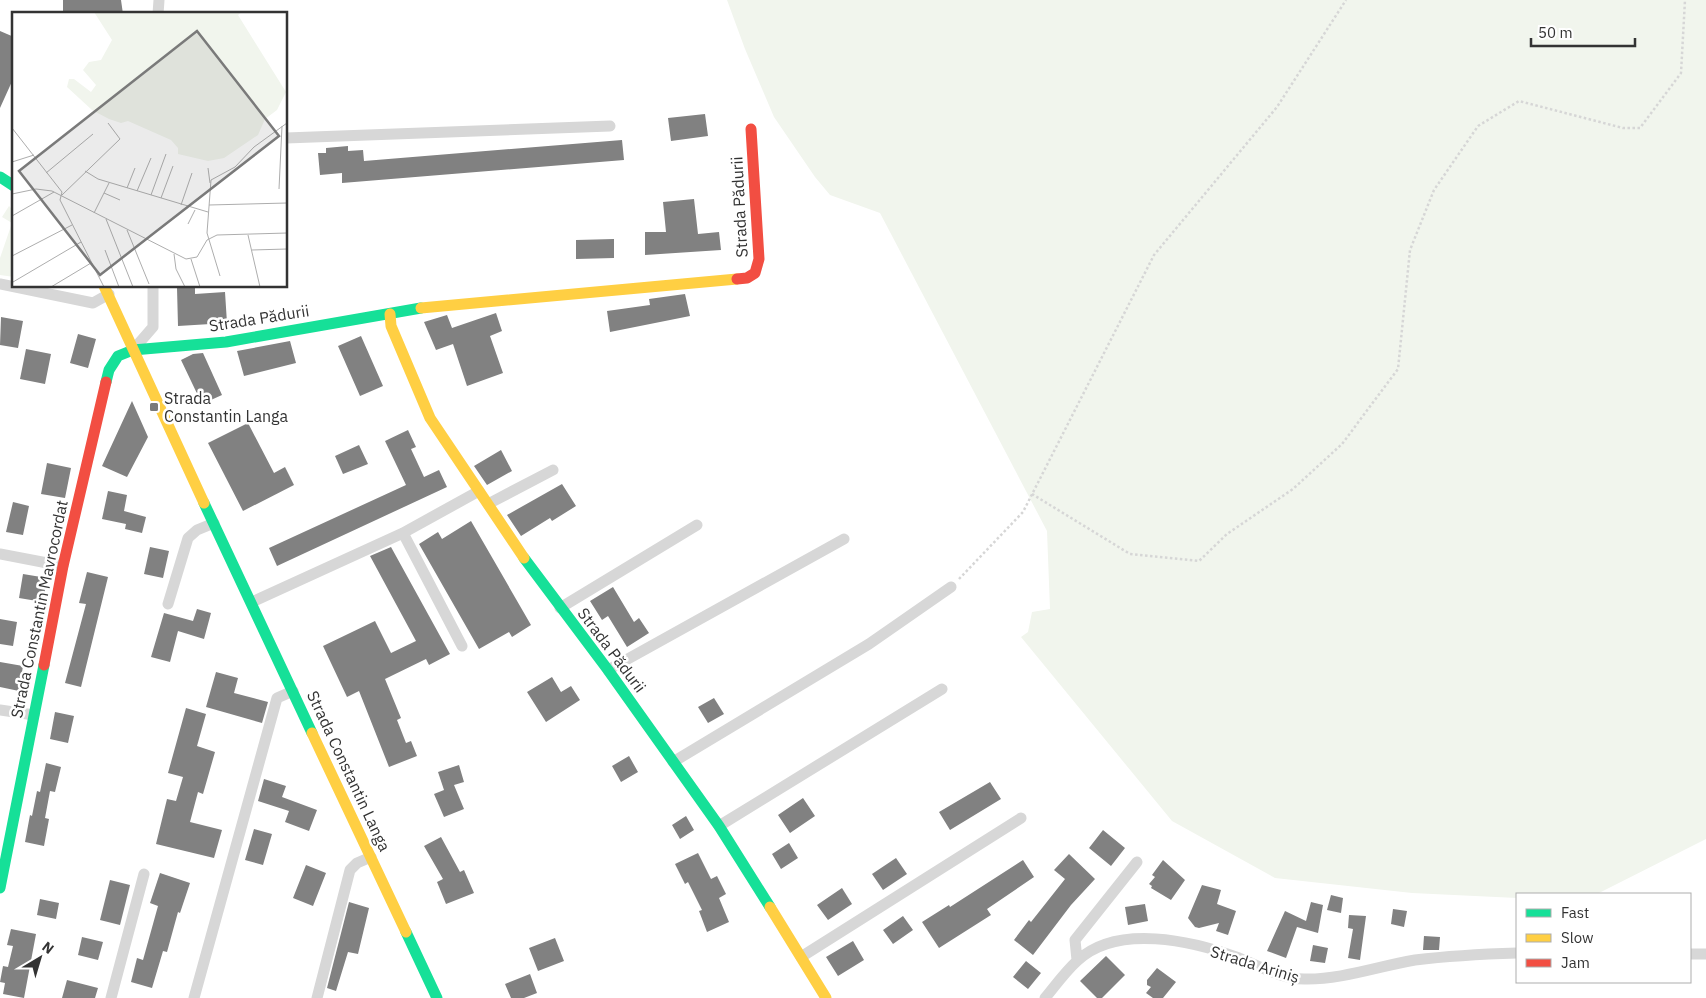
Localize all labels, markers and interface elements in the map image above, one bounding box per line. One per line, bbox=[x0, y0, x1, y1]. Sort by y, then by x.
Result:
inset map bbox=[12, 12, 288, 288]
scale bar bbox=[1531, 15, 1635, 47]
text: 50 m bbox=[1538, 23, 1573, 42]
street label: Strada Pădurii bbox=[726, 156, 752, 258]
street label: Strada Pădurii bbox=[207, 300, 311, 336]
place label: Strada Constantin Langa bbox=[164, 388, 288, 426]
marker: Strada Constantin Langa bbox=[148, 401, 160, 413]
street label: Strada Constantin Mavrocordat bbox=[6, 498, 72, 720]
street label: Strada Pădurii bbox=[574, 604, 650, 696]
street label: Strada Constantin Langa bbox=[303, 688, 395, 855]
legend bbox=[1516, 893, 1691, 983]
text: Fast bbox=[1561, 903, 1589, 922]
text: Slow bbox=[1561, 928, 1594, 947]
north arrow bbox=[15, 933, 65, 983]
text: N bbox=[38, 938, 58, 958]
street label: Strada Ariniș bbox=[1208, 941, 1302, 987]
text: Jam bbox=[1561, 953, 1590, 972]

